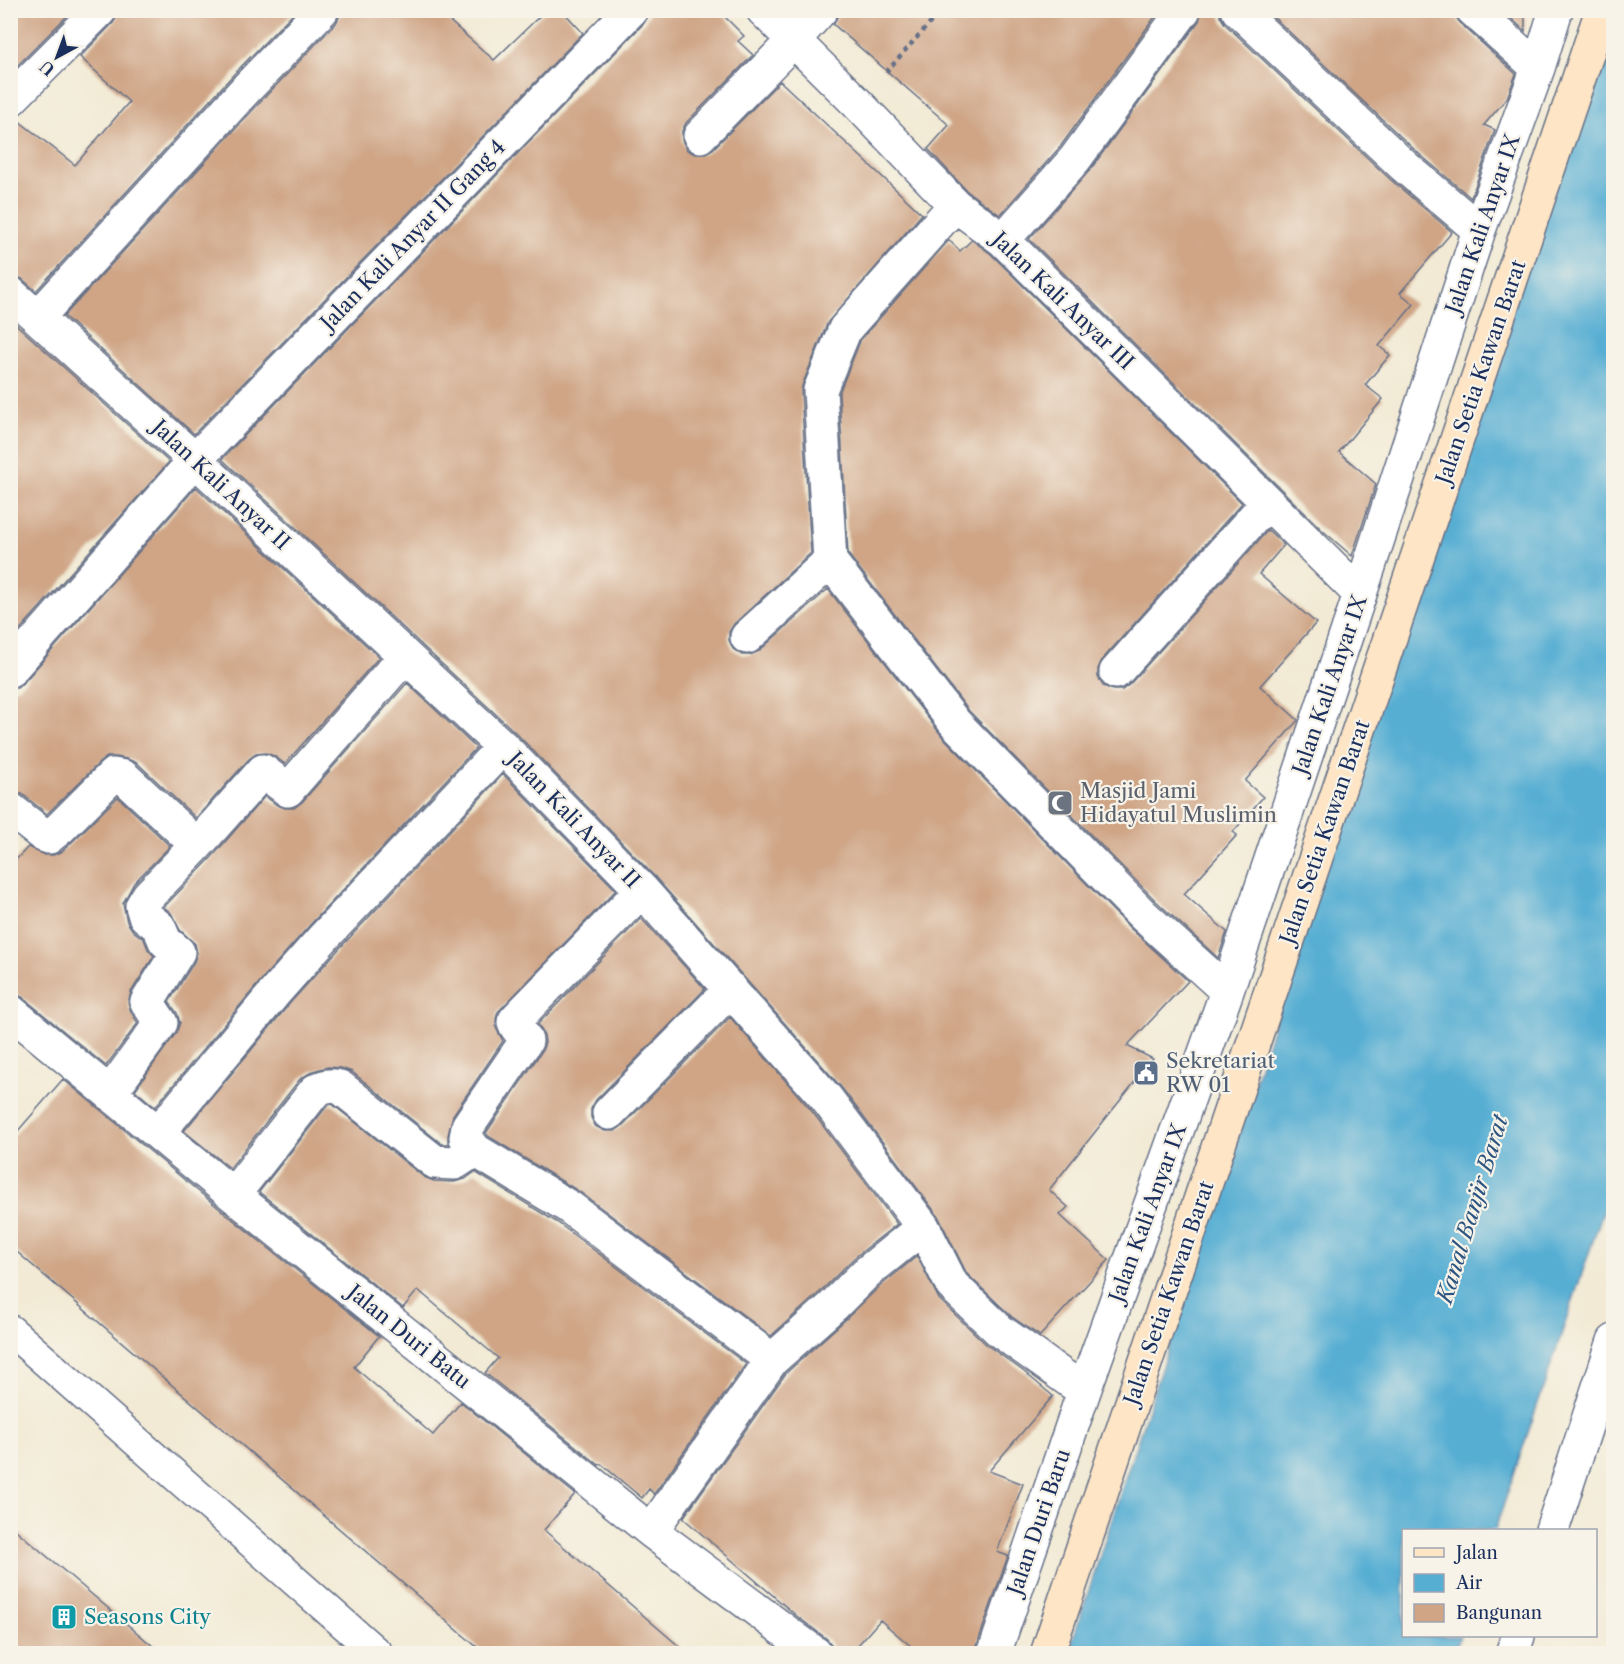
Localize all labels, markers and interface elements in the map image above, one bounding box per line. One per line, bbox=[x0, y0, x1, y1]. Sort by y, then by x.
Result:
north arrow bbox=[27, 27, 87, 87]
text: U bbox=[36, 57, 59, 80]
street label: Jalan Kali Anyar IX bbox=[1439, 130, 1525, 320]
street label: Jalan Kali Anyar II Gang 4 bbox=[313, 134, 510, 337]
street label: Jalan Kali Anyar III bbox=[985, 225, 1139, 375]
street label: Jalan Setia Kawan Barat bbox=[1429, 256, 1531, 490]
street label: Jalan Kali Anyar II bbox=[145, 412, 295, 555]
street label: Jalan Kali Anyar IX bbox=[1286, 591, 1372, 781]
street label: Jalan Setia Kawan Barat bbox=[1273, 716, 1375, 950]
street label: Jalan Kali Anyar II bbox=[501, 744, 646, 893]
place label: Masjid Jami Hidayatul Muslimin bbox=[1080, 778, 1277, 827]
mosque icon: Masjid Jami Hidayatul Muslimin bbox=[1045, 788, 1075, 818]
place label: Sekretariat RW 01 bbox=[1166, 1048, 1276, 1097]
public building icon: Sekretariat RW 01 bbox=[1131, 1058, 1161, 1088]
water label: Kanal Banjir Barat bbox=[1430, 1111, 1514, 1308]
street label: Jalan Kali Anyar IX bbox=[1103, 1120, 1192, 1308]
street label: Jalan Setia Kawan Barat bbox=[1117, 1177, 1219, 1411]
street label: Jalan Duri Batu bbox=[340, 1277, 476, 1394]
street label: Jalan Duri Baru bbox=[1001, 1446, 1075, 1601]
legend bbox=[1402, 1529, 1597, 1637]
text: Jalan bbox=[1453, 1542, 1498, 1564]
text: Air bbox=[1455, 1572, 1483, 1594]
building icon: Seasons City bbox=[49, 1602, 79, 1632]
text: Bangunan bbox=[1456, 1602, 1542, 1624]
place label: Seasons City bbox=[84, 1604, 211, 1629]

